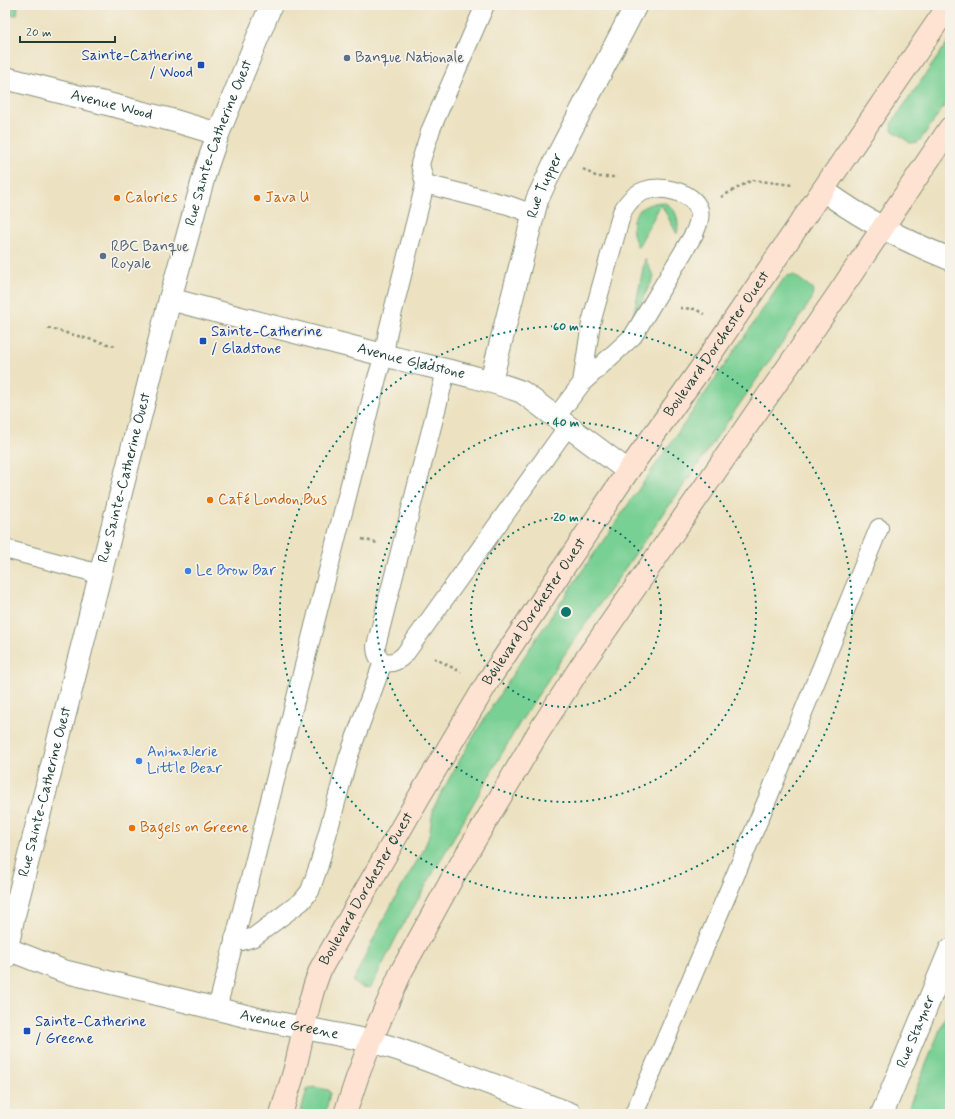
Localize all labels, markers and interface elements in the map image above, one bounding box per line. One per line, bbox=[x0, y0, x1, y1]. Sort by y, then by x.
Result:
scale bar bbox=[20, 18, 115, 44]
text: 20 m bbox=[26, 25, 52, 41]
place label: Sainte-Catherine / Wood bbox=[81, 46, 193, 83]
place label: Banque Nationale bbox=[355, 48, 464, 68]
marker: Banque Nationale bbox=[342, 53, 352, 63]
street label: Rue Sainte-Catherine Ouest bbox=[181, 56, 258, 228]
marker: Sainte-Catherine / Wood bbox=[196, 60, 206, 70]
street label: Avenue Wood bbox=[69, 85, 155, 125]
street label: Rue Tupper bbox=[523, 150, 568, 220]
place label: Calories bbox=[125, 188, 178, 208]
place label: Java U bbox=[265, 188, 309, 208]
marker: Calories bbox=[112, 193, 122, 203]
marker: Java U bbox=[252, 193, 262, 203]
place label: RBC Banque Royale bbox=[111, 237, 189, 274]
marker: RBC Banque Royale bbox=[98, 251, 108, 261]
street label: Boulevard Dorchester Ouest bbox=[659, 267, 775, 421]
text: 60 m bbox=[553, 319, 579, 335]
place label: Sainte-Catherine / Gladstone bbox=[211, 322, 323, 359]
marker: Sainte-Catherine / Gladstone bbox=[198, 336, 208, 346]
street label: Avenue Gladstone bbox=[355, 338, 467, 384]
street label: Rue Sainte-Catherine Ouest bbox=[94, 390, 156, 565]
text: 40 m bbox=[553, 415, 580, 431]
place label: Café London Bus bbox=[218, 490, 327, 510]
marker: Café London Bus bbox=[205, 495, 215, 505]
text: 20 m bbox=[553, 510, 579, 526]
street label: Boulevard Dorchester Ouest bbox=[478, 533, 591, 689]
place label: Le Brow Bar bbox=[196, 561, 276, 581]
marker: Le Brow Bar bbox=[183, 566, 193, 576]
centre of rings bbox=[559, 605, 573, 619]
street label: Rue Sainte-Catherine Ouest bbox=[14, 704, 77, 879]
place label: Animalerie Little Bear bbox=[147, 742, 222, 779]
marker: Animalerie Little Bear bbox=[134, 756, 144, 766]
street label: Boulevard Dorchester Ouest bbox=[315, 808, 419, 969]
place label: Bagels on Greene bbox=[140, 818, 249, 839]
marker: Bagels on Greene bbox=[127, 823, 137, 833]
street label: Rue Stayner bbox=[892, 992, 940, 1071]
street label: Avenue Greene bbox=[238, 1005, 340, 1044]
place label: Sainte-Catherine / Greene bbox=[35, 1012, 147, 1049]
marker: Sainte-Catherine / Greene bbox=[22, 1026, 32, 1036]

